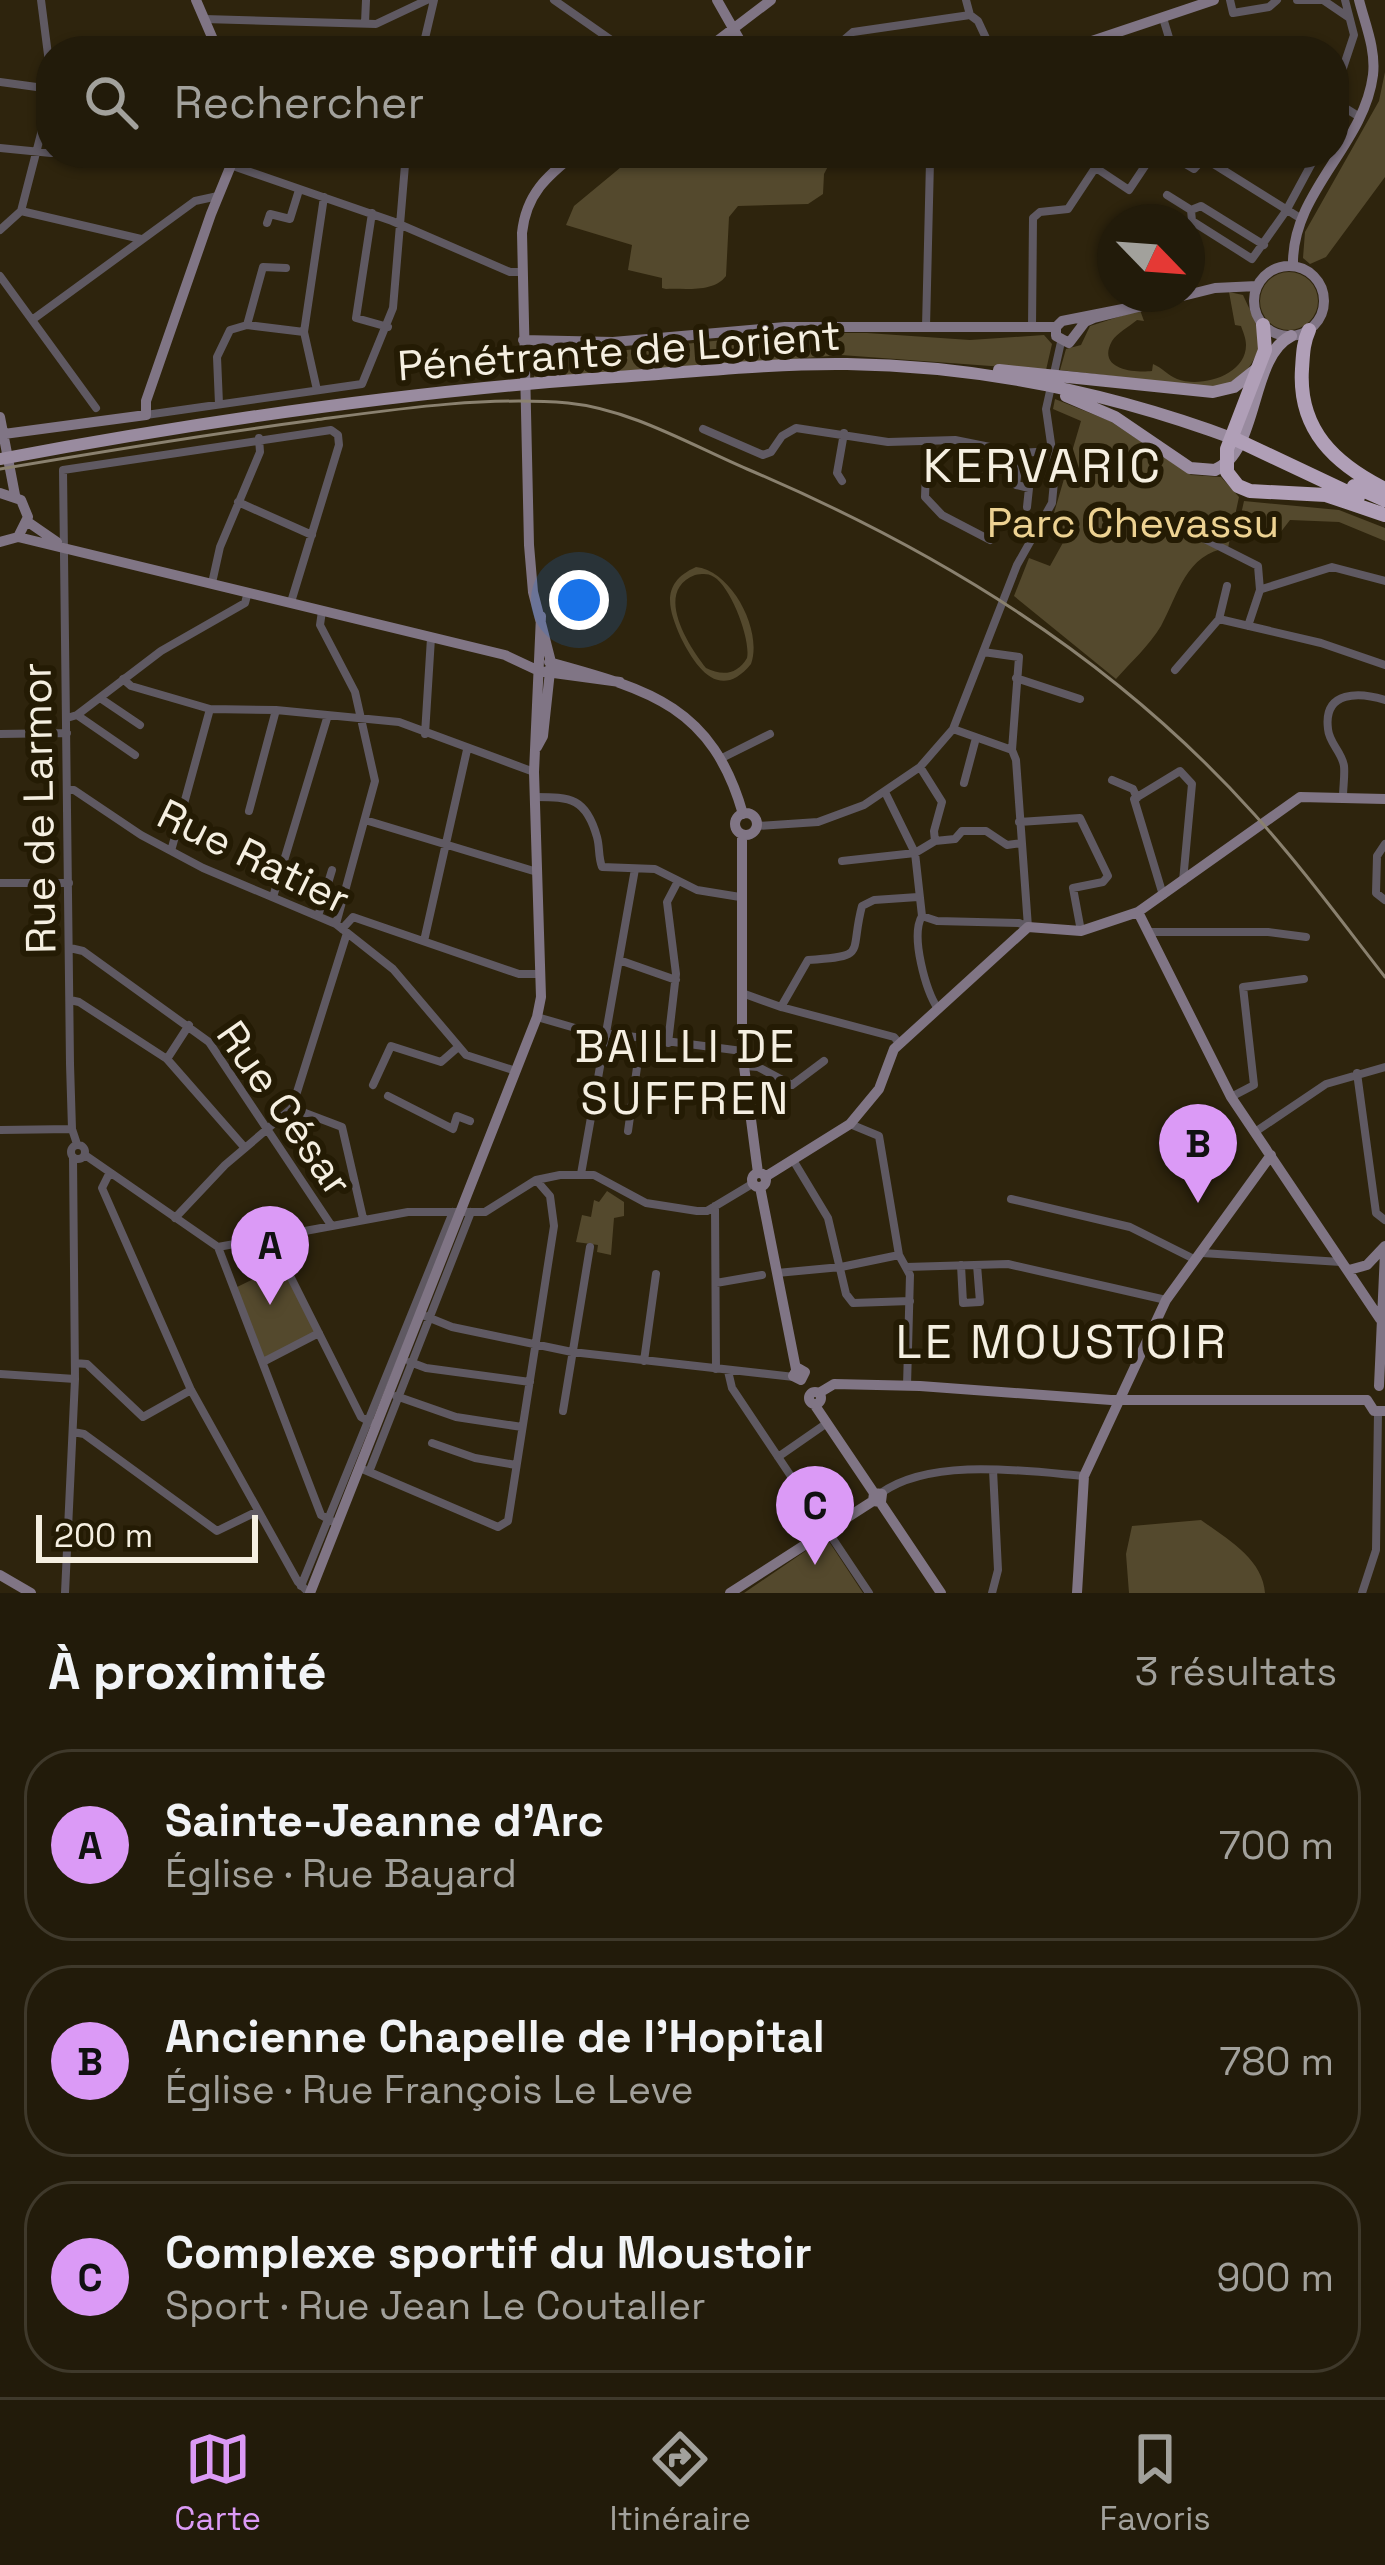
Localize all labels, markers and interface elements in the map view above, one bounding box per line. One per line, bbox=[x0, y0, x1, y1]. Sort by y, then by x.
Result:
search box bbox=[36, 36, 1349, 168]
icon: search bbox=[78, 69, 144, 135]
text: Rechercher bbox=[174, 74, 424, 131]
north arrow bbox=[1097, 204, 1205, 312]
street label: Pénétrante de Lorient bbox=[396, 309, 842, 392]
district label: KERVARIC bbox=[923, 435, 1163, 496]
park label: Parc Chevassu bbox=[987, 496, 1279, 549]
your location bbox=[549, 570, 609, 630]
street label: Rue de Larmor bbox=[9, 662, 68, 954]
street label: Rue Ratier bbox=[149, 787, 359, 926]
street label: Rue César bbox=[205, 1010, 364, 1206]
district label: BAILLI DE SUFFREN bbox=[575, 1018, 797, 1127]
pin: B bbox=[1159, 1104, 1237, 1203]
pin: A bbox=[231, 1206, 309, 1305]
district label: LE MOUSTOIR bbox=[895, 1311, 1229, 1372]
pin: C bbox=[776, 1466, 854, 1565]
scale bar bbox=[36, 1509, 258, 1562]
text: 200 m bbox=[54, 1515, 153, 1557]
text: À proximité bbox=[48, 1639, 327, 1704]
text: 3 résultats bbox=[1135, 1647, 1337, 1696]
text: Sainte-Jeanne d'Arc bbox=[165, 1792, 604, 1849]
text: A bbox=[78, 1821, 102, 1870]
text: 700 m bbox=[1219, 1821, 1334, 1870]
text: Église · Rue Bayard bbox=[165, 1849, 517, 1898]
text: Ancienne Chapelle de l'Hopital bbox=[165, 2008, 825, 2065]
text: B bbox=[77, 2037, 103, 2086]
text: 780 m bbox=[1219, 2037, 1334, 2086]
text: Église · Rue François Le Leve bbox=[165, 2065, 694, 2114]
text: Complexe sportif du Moustoir bbox=[165, 2224, 812, 2281]
text: C bbox=[77, 2253, 103, 2302]
text: 900 m bbox=[1217, 2253, 1334, 2302]
text: Sport · Rue Jean Le Coutaller bbox=[165, 2281, 706, 2330]
tab: Carte bbox=[174, 2426, 261, 2540]
tab: Itinéraire bbox=[610, 2426, 751, 2540]
tab: Favoris bbox=[1100, 2426, 1211, 2540]

